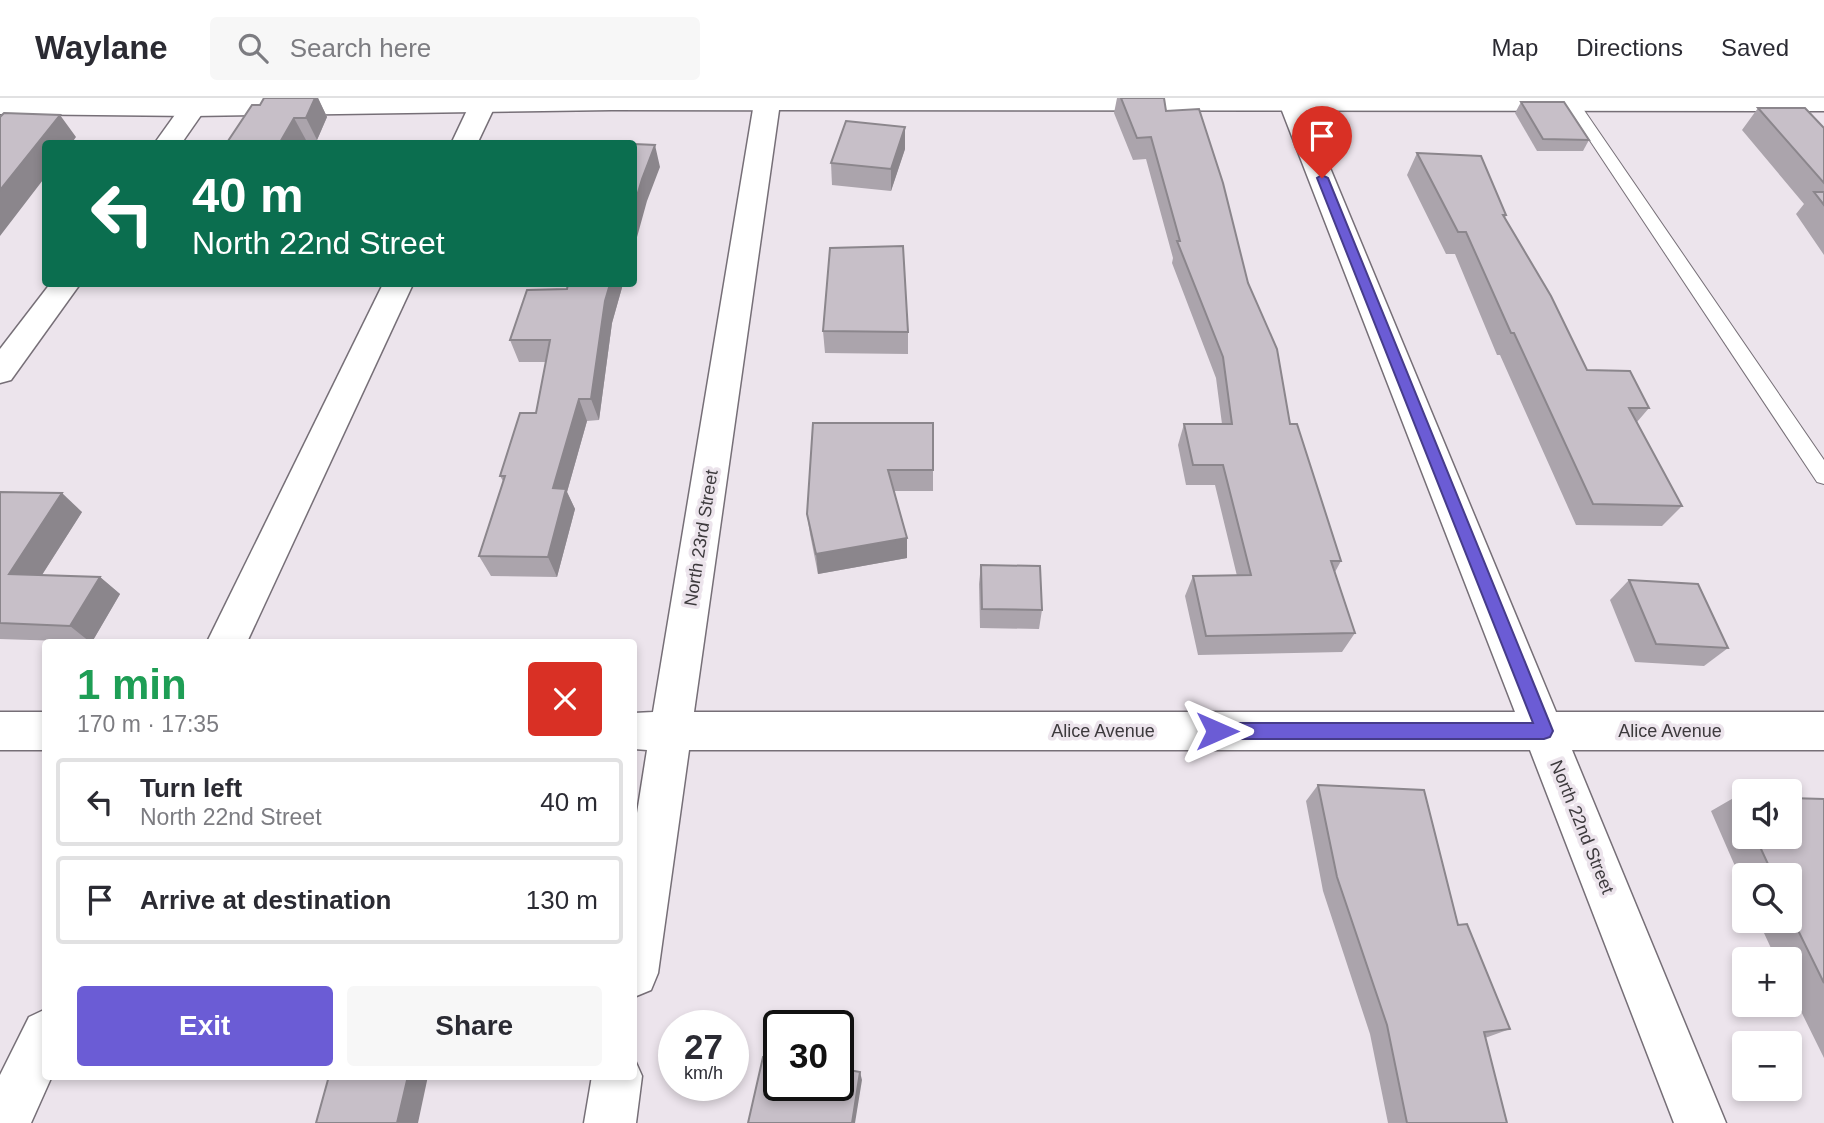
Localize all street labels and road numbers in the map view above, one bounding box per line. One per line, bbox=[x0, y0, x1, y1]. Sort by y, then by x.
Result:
street label: North 23rd Street bbox=[680, 468, 722, 608]
street label: Alice Avenue bbox=[1051, 721, 1155, 741]
street label: Alice Avenue bbox=[1618, 721, 1722, 741]
street label: North 22nd Street bbox=[1546, 757, 1618, 897]

